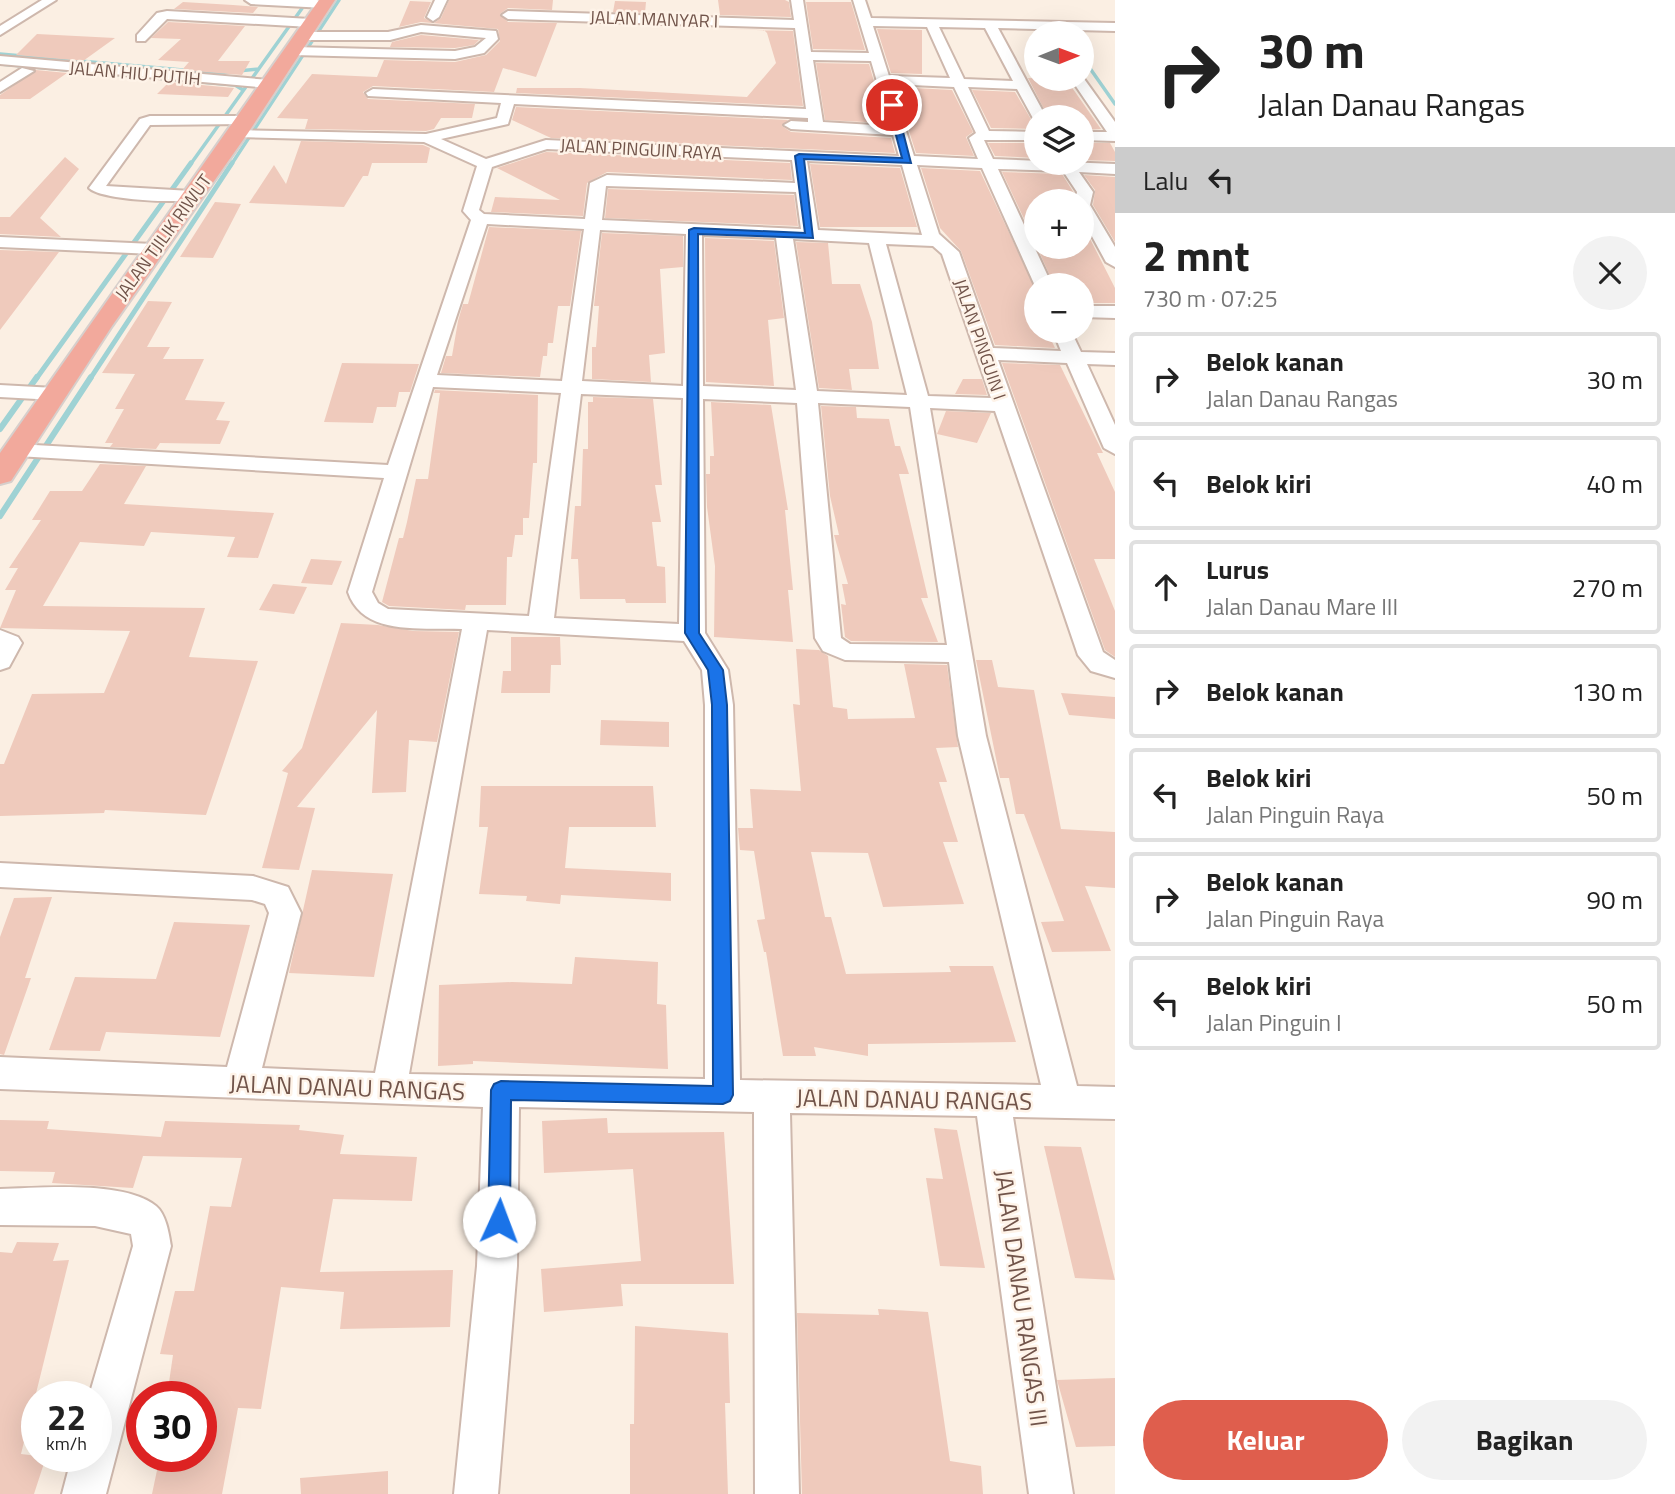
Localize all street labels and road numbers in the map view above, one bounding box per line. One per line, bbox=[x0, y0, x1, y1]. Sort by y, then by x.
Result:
street label: JALAN MANYAR I bbox=[589, 3, 719, 35]
street label: JALAN HIU PUTIH bbox=[68, 54, 202, 92]
street label: JALAN PINGUIN RAYA bbox=[559, 131, 723, 167]
street label: JALAN TJILIK RIWUT bbox=[108, 168, 218, 306]
street label: JALAN PINGUIN I bbox=[947, 275, 1013, 403]
street label: JALAN DANAU RANGAS bbox=[228, 1065, 466, 1109]
street label: JALAN DANAU RANGAS bbox=[796, 1079, 1032, 1119]
street label: JALAN DANAU RANGAS III bbox=[986, 1167, 1058, 1429]

